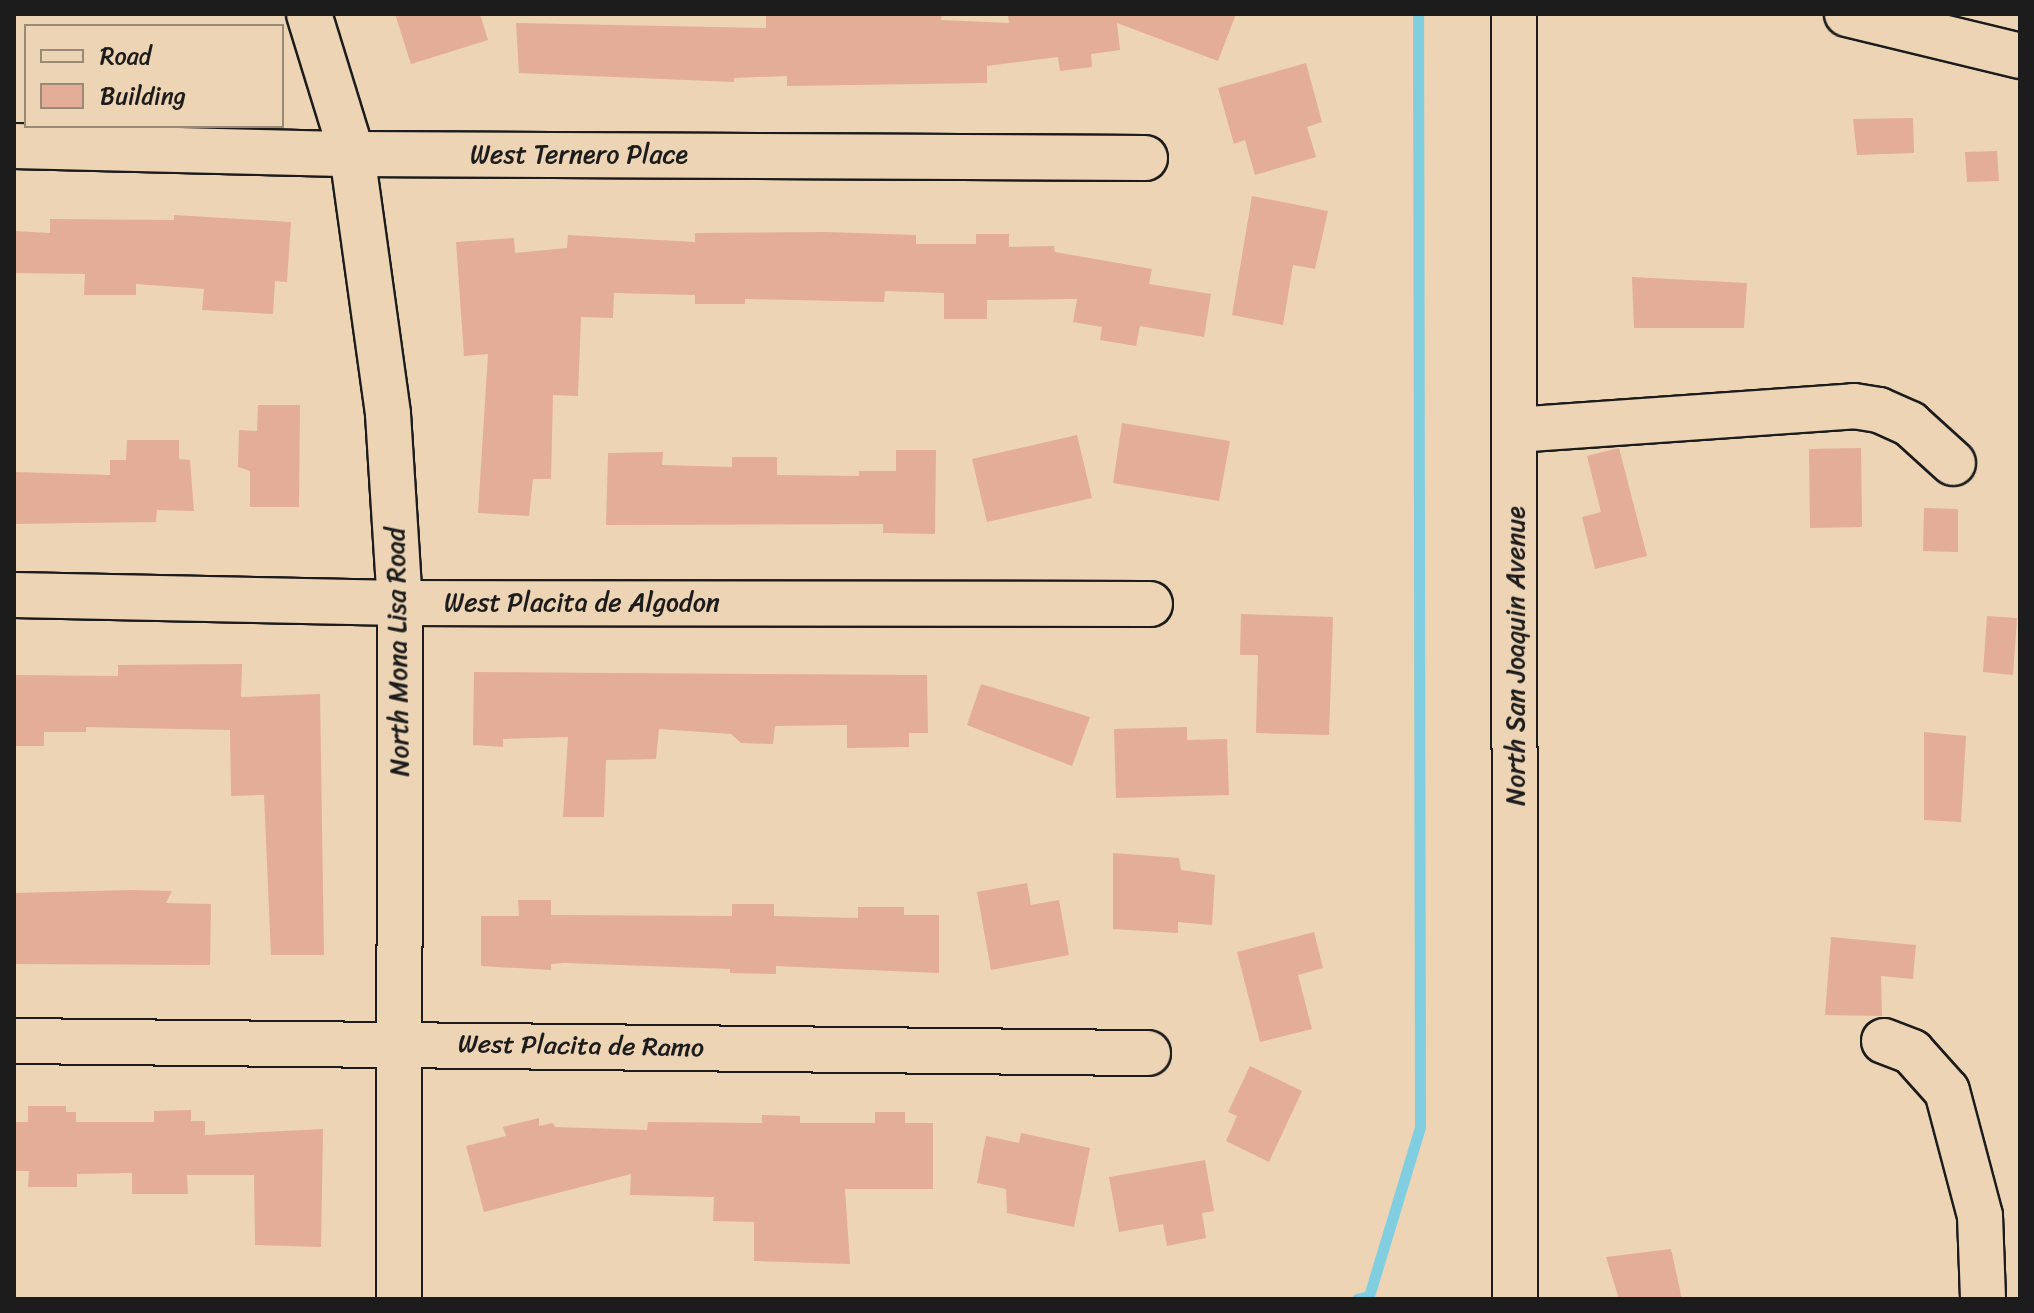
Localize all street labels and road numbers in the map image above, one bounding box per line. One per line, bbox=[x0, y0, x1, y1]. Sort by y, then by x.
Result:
street label: West Ternero Place bbox=[469, 139, 689, 171]
street label: North San Joaquin Avenue bbox=[1500, 506, 1532, 806]
street label: North Mona Lisa Road bbox=[380, 527, 416, 777]
street label: West Placita de Algodon bbox=[444, 587, 720, 619]
street label: West Placita de Ramo bbox=[458, 1028, 704, 1064]

